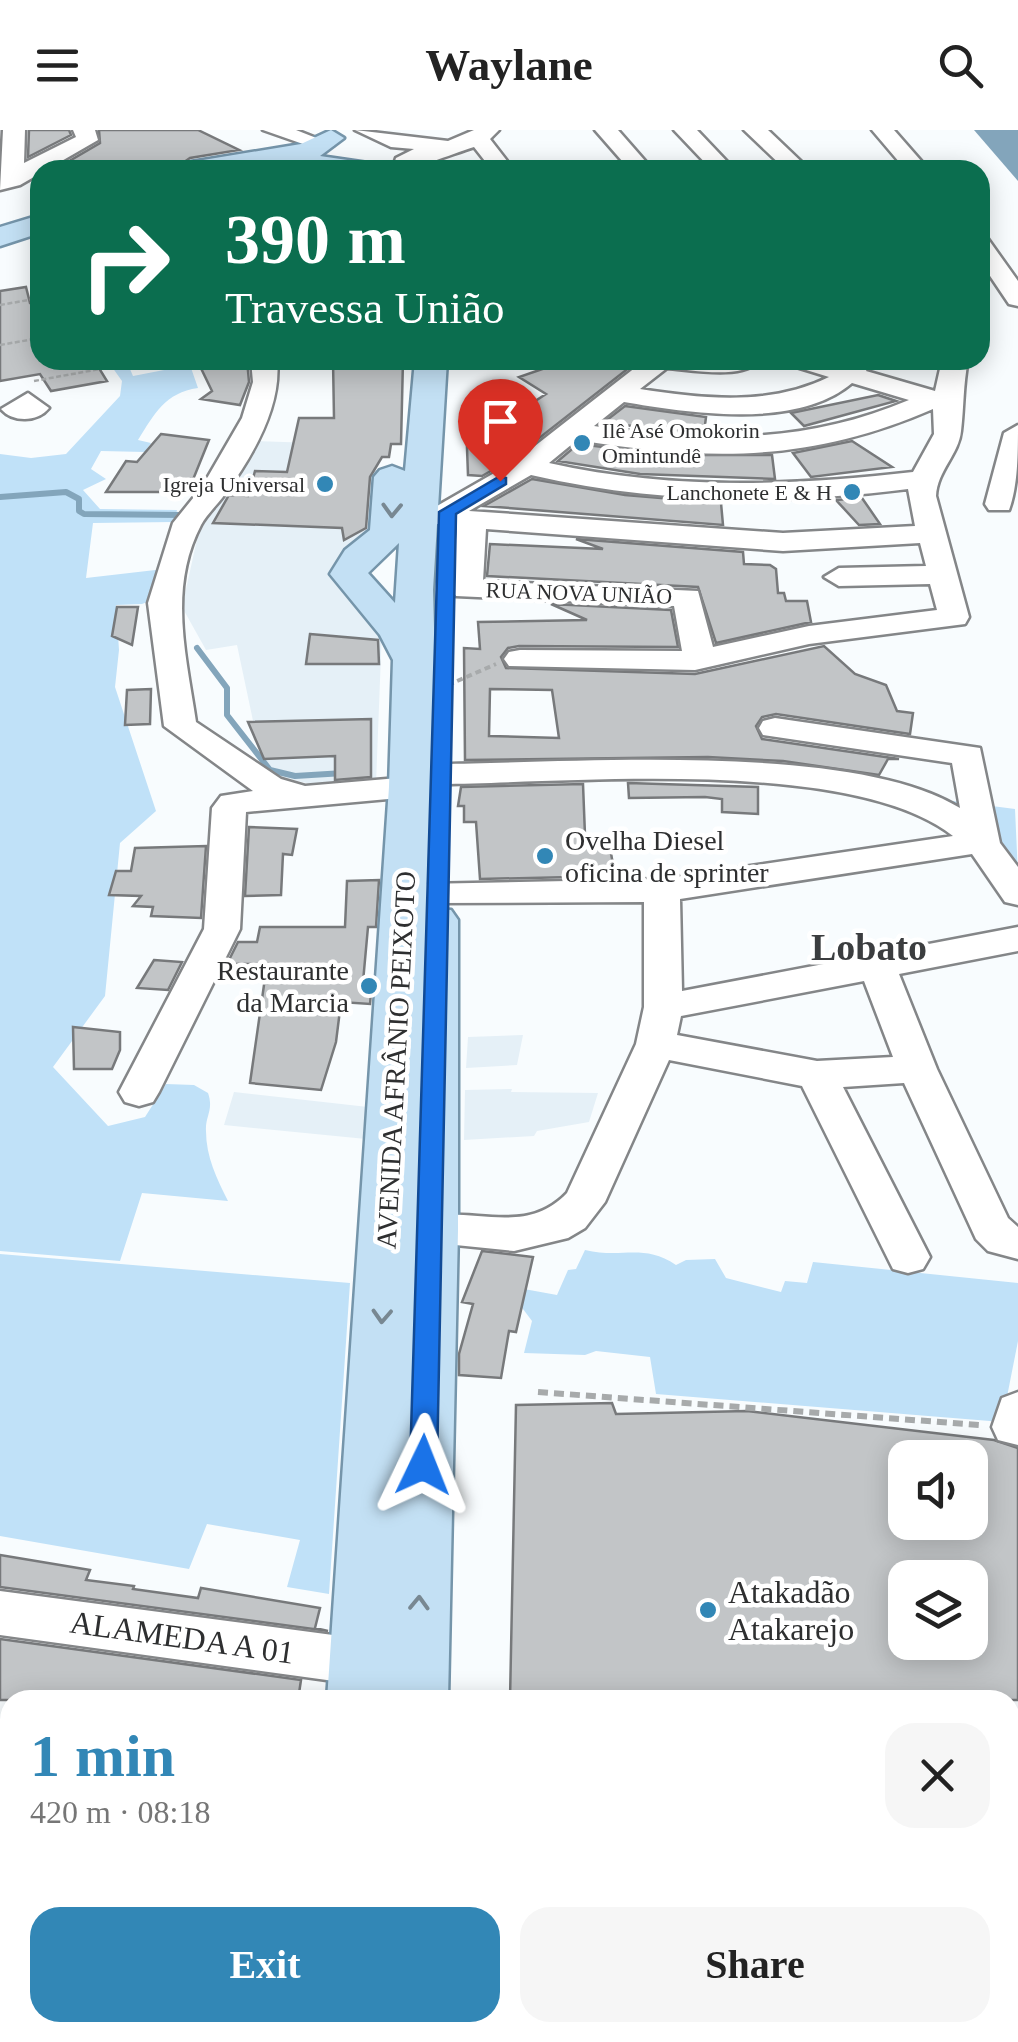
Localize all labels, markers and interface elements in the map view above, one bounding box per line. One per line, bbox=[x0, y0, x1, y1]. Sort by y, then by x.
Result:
icon: menu bbox=[30, 38, 85, 93]
icon: search bbox=[933, 38, 988, 93]
text: Waylane bbox=[425, 40, 593, 90]
icon: right bbox=[60, 200, 190, 330]
text: 390 m bbox=[225, 201, 406, 278]
text: Travessa União bbox=[225, 283, 505, 333]
pin bbox=[458, 379, 543, 482]
icon: arrive bbox=[473, 394, 528, 449]
place label: Ilê Asé Omokorin Omintundê bbox=[602, 418, 760, 468]
marker: Ilê Asé Omokorin Omintundê bbox=[571, 432, 593, 454]
place label: Igreja Universal bbox=[163, 472, 305, 497]
marker: Igreja Universal bbox=[314, 473, 336, 495]
place label: Lanchonete E & H bbox=[666, 480, 832, 505]
marker: Lanchonete E & H bbox=[841, 481, 863, 503]
one-way arrow bbox=[381, 502, 402, 518]
street label: RUA NOVA UNIÃO bbox=[485, 577, 673, 609]
place label: Ovelha Diesel oficina de sprinter bbox=[565, 825, 769, 888]
marker: Ovelha Diesel oficina de sprinter bbox=[534, 845, 556, 867]
street label: AVENIDA AFRÂNIO PEIXOTO bbox=[371, 870, 421, 1250]
district label: Lobato bbox=[811, 926, 927, 968]
place label: Restaurante da Marcia bbox=[217, 955, 350, 1018]
marker: Restaurante da Marcia bbox=[358, 975, 380, 997]
one-way arrow bbox=[372, 1309, 393, 1325]
position arrow bbox=[371, 1413, 475, 1517]
map controls bbox=[888, 1440, 988, 1660]
button: sound bbox=[888, 1440, 988, 1540]
button: layers bbox=[888, 1560, 988, 1660]
place label: Atakadão Atakarejo bbox=[728, 1574, 854, 1647]
one-way arrow bbox=[408, 1594, 429, 1610]
marker: Atakadão Atakarejo bbox=[697, 1599, 719, 1621]
street label: ALAMEDA A 01 bbox=[68, 1603, 296, 1671]
text: 1 min bbox=[30, 1723, 175, 1789]
button: close bbox=[885, 1723, 990, 1828]
text: 420 m · 08:18 bbox=[30, 1794, 210, 1830]
button: Exit bbox=[30, 1907, 500, 2022]
button: Share bbox=[520, 1907, 990, 2022]

